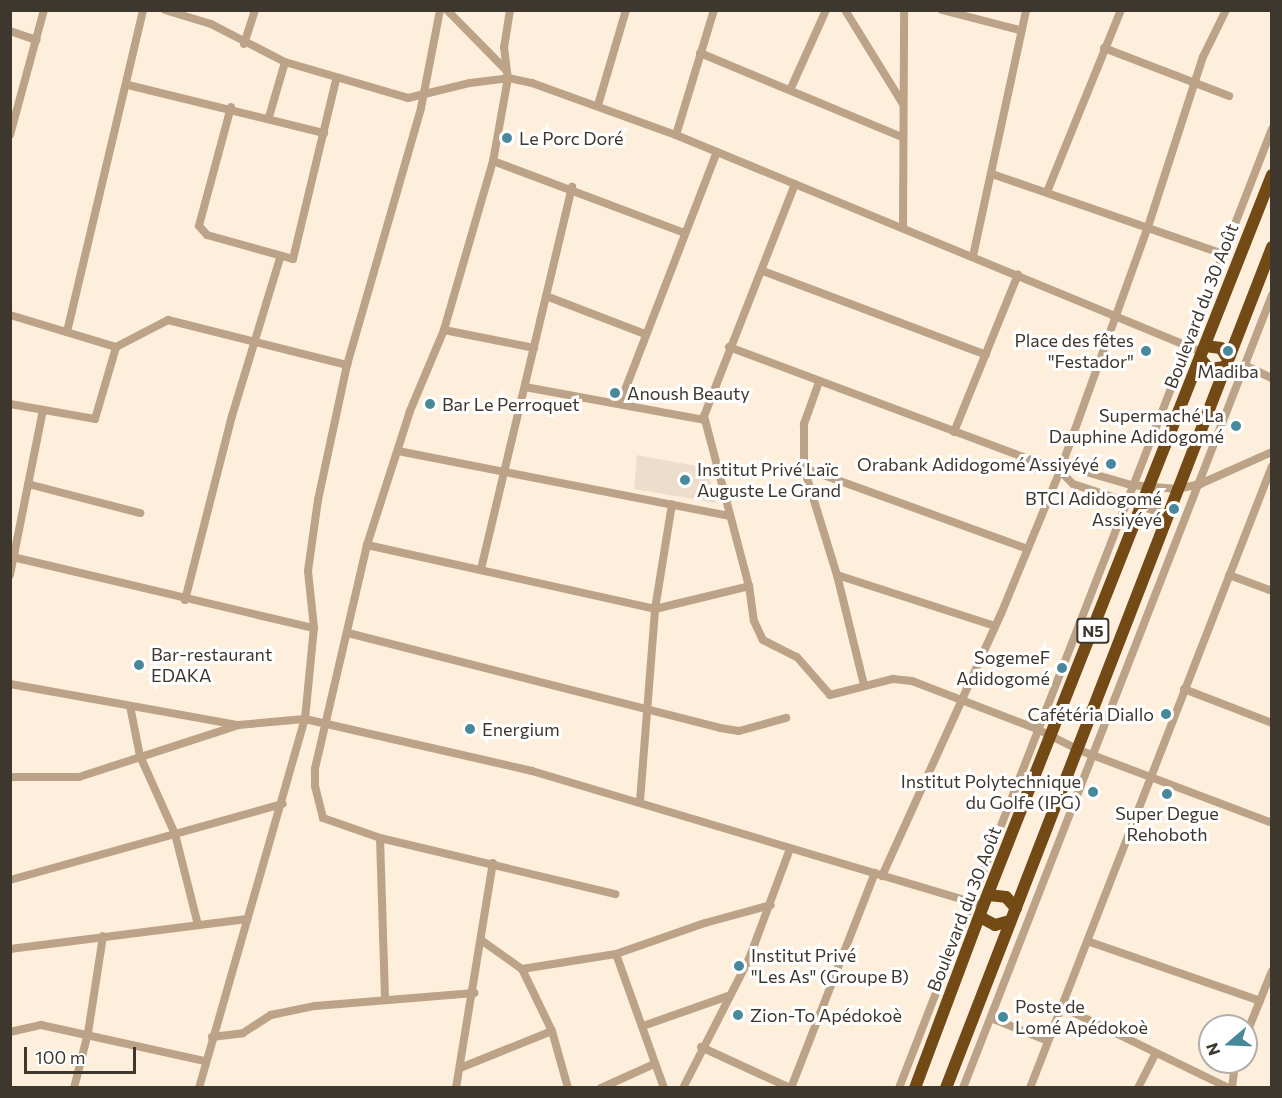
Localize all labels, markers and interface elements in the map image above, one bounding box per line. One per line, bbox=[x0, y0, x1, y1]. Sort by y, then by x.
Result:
place label: Le Porc Doré bbox=[519, 127, 624, 149]
marker: Le Porc Doré bbox=[500, 131, 514, 145]
street label: Boulevard du 30 Août bbox=[1160, 220, 1242, 392]
place label: Place des fêtes "Festador" bbox=[1014, 330, 1134, 372]
marker: Place des fêtes "Festador" bbox=[1139, 344, 1153, 358]
marker: Madiba bbox=[1221, 344, 1235, 358]
place label: Madiba bbox=[1197, 360, 1259, 382]
place label: Anoush Beauty bbox=[627, 382, 750, 404]
marker: Anoush Beauty bbox=[608, 386, 622, 400]
place label: Bar Le Perroquet bbox=[442, 393, 580, 415]
marker: Bar Le Perroquet bbox=[423, 397, 437, 411]
place label: Supermaché La Dauphine Adidogomé bbox=[1049, 405, 1224, 448]
marker: Supermaché La Dauphine Adidogomé bbox=[1229, 419, 1243, 433]
place label: Orabank Adidogomé Assiyéyé bbox=[857, 453, 1099, 475]
marker: Orabank Adidogomé Assiyéyé bbox=[1104, 457, 1118, 471]
place label: Institut Privé Laïc Auguste Le Grand bbox=[697, 459, 841, 502]
marker: Institut Privé Laïc Auguste Le Grand bbox=[678, 473, 692, 487]
place label: BTCI Adidogomé Assiyéyé bbox=[1025, 488, 1162, 530]
marker: BTCI Adidogomé Assiyéyé bbox=[1167, 502, 1181, 516]
road number: N5 bbox=[1075, 618, 1111, 644]
place label: Bar-restaurant EDAKA bbox=[151, 644, 272, 686]
place label: SogemeF Adidogomé bbox=[956, 647, 1050, 690]
marker: Bar-restaurant EDAKA bbox=[132, 658, 146, 672]
marker: SogemeF Adidogomé bbox=[1055, 661, 1069, 675]
place label: Cafétéria Diallo bbox=[1028, 703, 1154, 725]
marker: Cafétéria Diallo bbox=[1159, 707, 1173, 721]
place label: Energium bbox=[482, 718, 560, 740]
marker: Energium bbox=[463, 722, 477, 736]
place label: Institut Polytechnique du Golfe (IPG) bbox=[901, 771, 1081, 814]
marker: Institut Polytechnique du Golfe (IPG) bbox=[1086, 785, 1100, 799]
marker: Super Degue Rehoboth bbox=[1160, 787, 1174, 801]
place label: Super Degue Rehoboth bbox=[1115, 803, 1219, 846]
street label: Boulevard du 30 Août bbox=[923, 823, 1005, 995]
place label: Institut Privé "Les As" (Groupe B) bbox=[751, 945, 909, 988]
marker: Institut Privé "Les As" (Groupe B) bbox=[732, 959, 746, 973]
place label: Poste de Lomé Apédokoè bbox=[1015, 996, 1148, 1038]
place label: Zion-To Apédokoè bbox=[750, 1004, 902, 1026]
marker: Zion-To Apédokoè bbox=[731, 1008, 745, 1022]
marker: Poste de Lomé Apédokoè bbox=[996, 1010, 1010, 1024]
north arrow bbox=[1198, 1014, 1258, 1074]
scale bar bbox=[27, 1035, 140, 1073]
text: N bbox=[1201, 1041, 1223, 1058]
text: 100 m bbox=[35, 1046, 85, 1068]

